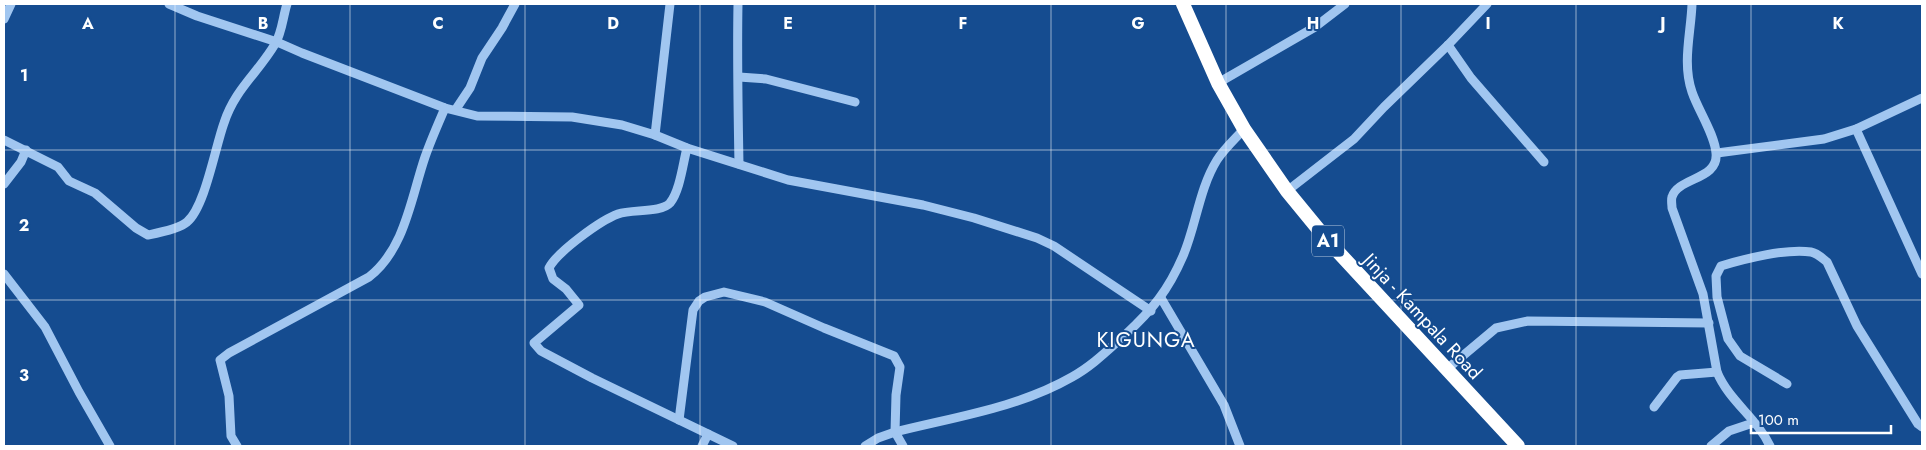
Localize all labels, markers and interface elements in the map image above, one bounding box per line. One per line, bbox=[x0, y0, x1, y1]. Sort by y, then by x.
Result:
text: A bbox=[81, 12, 94, 35]
text: B bbox=[258, 12, 268, 35]
text: C bbox=[432, 12, 444, 35]
text: D bbox=[607, 12, 619, 35]
text: E bbox=[783, 12, 793, 35]
text: F bbox=[959, 12, 967, 35]
text: G bbox=[1131, 12, 1145, 35]
text: H bbox=[1307, 12, 1319, 35]
text: I bbox=[1485, 12, 1491, 35]
text: J bbox=[1657, 12, 1666, 35]
text: K bbox=[1832, 12, 1844, 35]
text: 1 bbox=[20, 64, 28, 87]
text: 2 bbox=[19, 214, 29, 237]
road number: A1 bbox=[1312, 226, 1344, 256]
street label: Jinja - Kampala Road bbox=[1355, 245, 1488, 385]
district label: KIGUNGA bbox=[1096, 325, 1196, 355]
text: 3 bbox=[19, 364, 29, 387]
scale bar bbox=[1751, 402, 1891, 434]
text: 100 m bbox=[1758, 409, 1799, 431]

